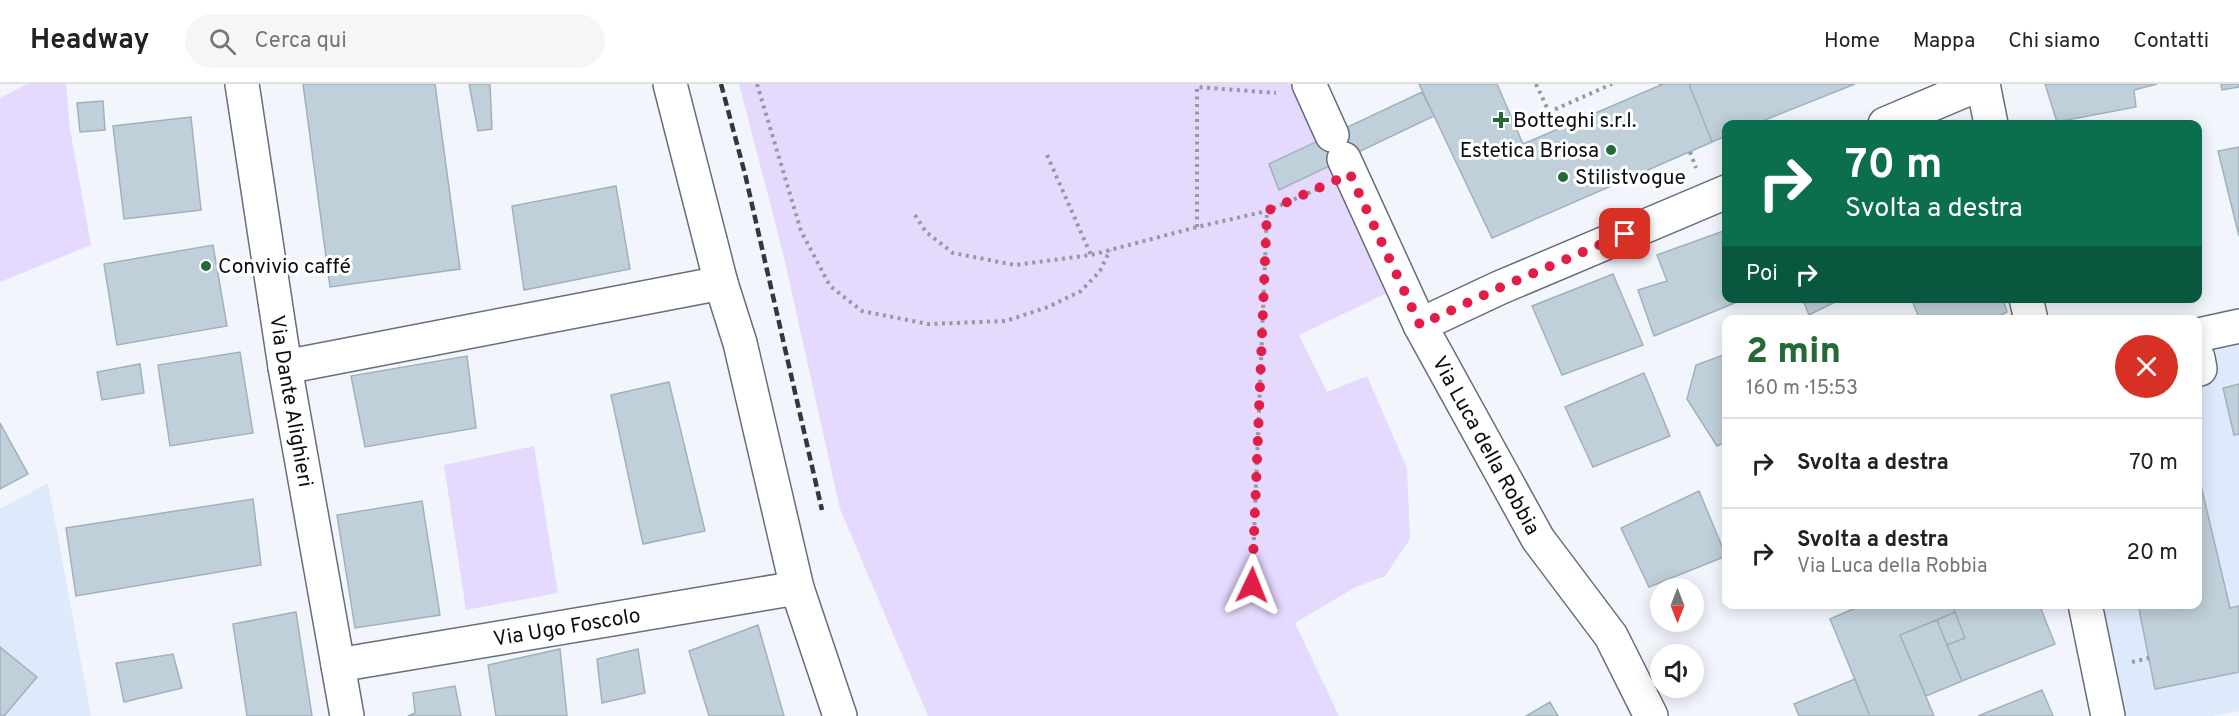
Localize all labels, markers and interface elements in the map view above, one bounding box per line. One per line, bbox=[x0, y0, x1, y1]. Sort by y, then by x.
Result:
search box bbox=[185, 14, 605, 68]
text: Headway bbox=[30, 23, 149, 59]
icon: search bbox=[206, 25, 239, 58]
text: Cerca qui bbox=[254, 28, 347, 55]
text: Home bbox=[1824, 28, 1880, 55]
text: Mappa bbox=[1913, 28, 1975, 55]
text: Chi siamo bbox=[2008, 28, 2100, 55]
text: Contatti bbox=[2133, 28, 2209, 55]
place label: Botteghi s.r.l. bbox=[1513, 108, 1636, 135]
marker: Botteghi s.r.l. bbox=[1494, 113, 1508, 127]
place label: Estetica Briosa bbox=[1460, 138, 1599, 165]
text: 70 m bbox=[1845, 140, 1943, 193]
marker: Estetica Briosa bbox=[1604, 143, 1618, 157]
icon: right bbox=[1746, 144, 1824, 222]
place label: Stilistvogue bbox=[1575, 165, 1686, 192]
marker: Stilistvogue bbox=[1556, 170, 1570, 184]
text: Svolta a destra bbox=[1845, 192, 2023, 226]
pin bbox=[1599, 208, 1650, 259]
icon: arrive bbox=[1608, 217, 1641, 250]
place label: Convivio caffé bbox=[218, 254, 351, 281]
icon: right bbox=[1790, 258, 1823, 291]
marker: Convivio caffé bbox=[199, 259, 213, 273]
text: Poi bbox=[1746, 261, 1778, 288]
street label: Via Dante Alighieri bbox=[262, 314, 318, 490]
text: 2 min bbox=[1746, 330, 1841, 376]
button: close bbox=[2115, 335, 2178, 398]
street label: Via Luca della Robbia bbox=[1425, 352, 1545, 540]
text: 160 m · 15:53 bbox=[1746, 376, 1858, 402]
icon: right bbox=[1746, 447, 1779, 480]
text: Svolta a destra bbox=[1797, 450, 1949, 477]
text: 70 m bbox=[2129, 450, 2178, 477]
text: Svolta a destra bbox=[1797, 527, 1949, 554]
icon: right bbox=[1746, 537, 1779, 570]
text: 20 m bbox=[2127, 540, 2178, 567]
position arrow bbox=[1220, 553, 1284, 617]
text: Via Luca della Robbia bbox=[1797, 554, 1987, 580]
north arrow bbox=[1650, 578, 1704, 632]
map controls bbox=[1650, 578, 1704, 698]
street label: Via Ugo Foscolo bbox=[491, 602, 643, 654]
button: sound bbox=[1650, 644, 1704, 698]

